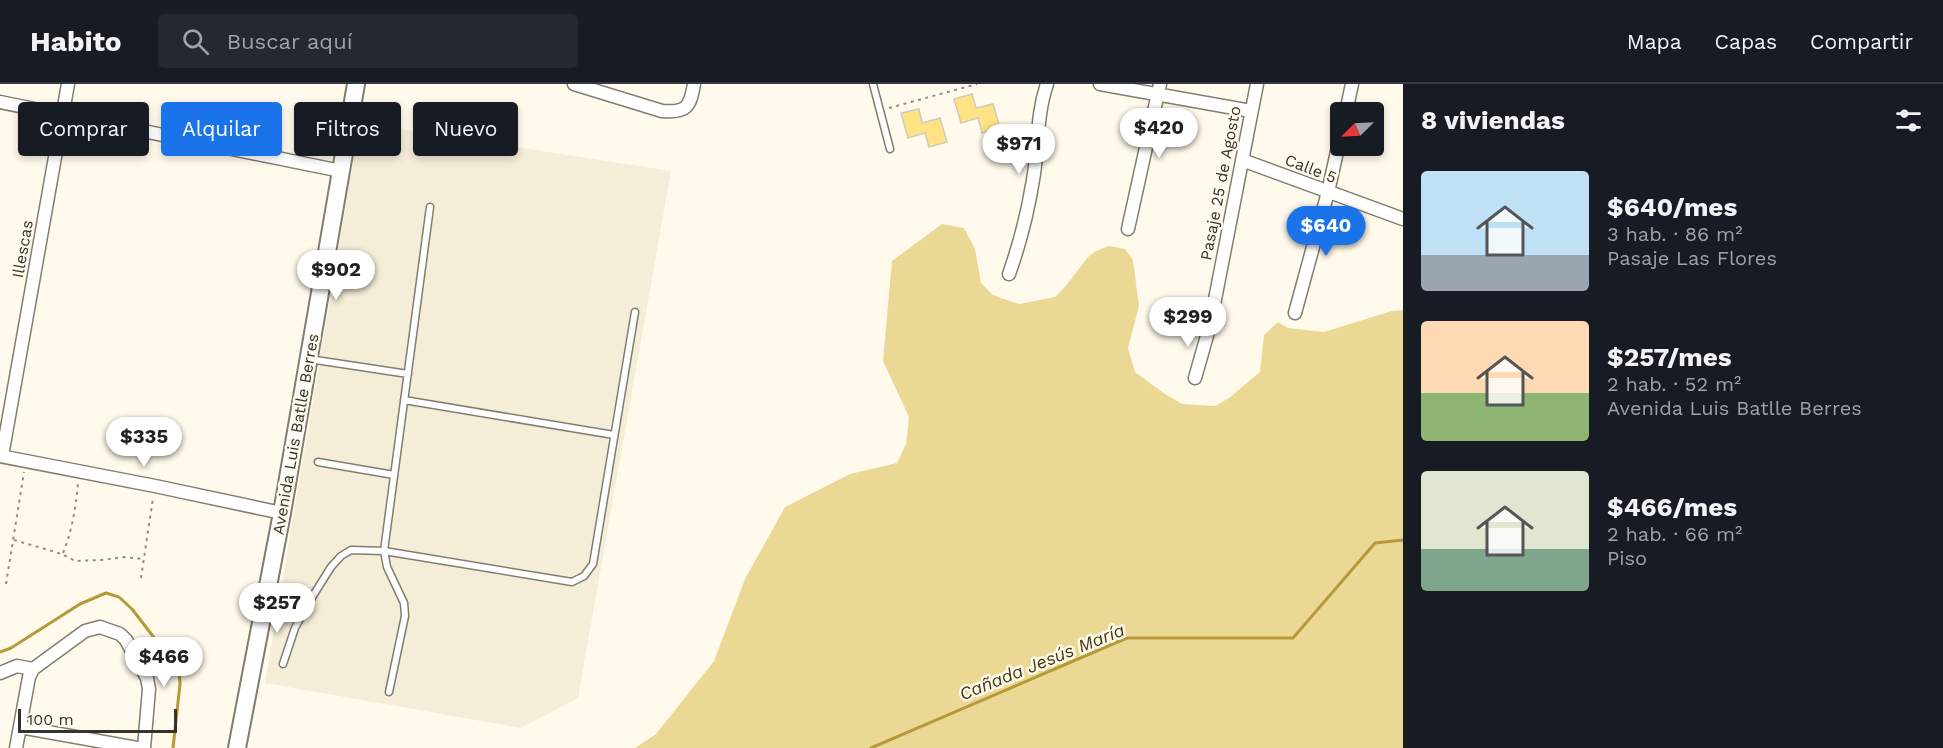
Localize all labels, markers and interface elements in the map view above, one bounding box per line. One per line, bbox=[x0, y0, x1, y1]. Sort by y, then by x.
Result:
search box bbox=[158, 14, 578, 68]
text: Habito bbox=[30, 25, 122, 58]
icon: search bbox=[179, 25, 212, 58]
text: Buscar aquí bbox=[227, 29, 353, 54]
text: Mapa bbox=[1627, 29, 1682, 54]
text: Capas bbox=[1715, 29, 1777, 54]
text: Compartir bbox=[1810, 29, 1913, 54]
chip: Comprar bbox=[18, 102, 149, 156]
chip: Alquilar bbox=[161, 102, 282, 156]
chip: Filtros bbox=[294, 102, 401, 156]
chip: Nuevo bbox=[413, 102, 518, 156]
north arrow bbox=[1330, 102, 1384, 156]
map controls bbox=[1330, 102, 1384, 156]
street label: Pasaje 25 de Agosto bbox=[1196, 104, 1245, 262]
icon: filters bbox=[1892, 104, 1925, 137]
text: 8 viviendas bbox=[1421, 105, 1565, 135]
pin: $420 bbox=[1123, 108, 1195, 159]
text: $420 bbox=[1134, 115, 1184, 139]
pin: $971 bbox=[983, 124, 1055, 175]
text: $971 bbox=[996, 131, 1042, 155]
street label: Calle 5 bbox=[1282, 150, 1339, 187]
text: $640/mes bbox=[1607, 192, 1737, 222]
icon: home bbox=[1469, 195, 1541, 267]
pin: $640 bbox=[1290, 206, 1362, 257]
text: $640 bbox=[1301, 213, 1351, 237]
street label: Illescas bbox=[8, 219, 37, 280]
text: 3 hab. · 86 m² bbox=[1607, 222, 1742, 246]
text: Pasaje Las Flores bbox=[1607, 246, 1777, 270]
pin: $902 bbox=[300, 250, 372, 301]
text: $902 bbox=[311, 257, 361, 281]
pin: $299 bbox=[1152, 297, 1224, 348]
text: $299 bbox=[1163, 304, 1213, 328]
street label: Avenida Luis Batlle Berres bbox=[268, 332, 323, 536]
text: $257/mes bbox=[1607, 342, 1732, 372]
icon: home bbox=[1469, 345, 1541, 417]
text: 2 hab. · 52 m² bbox=[1607, 372, 1741, 396]
text: Avenida Luis Batlle Berres bbox=[1607, 396, 1862, 420]
pin: $335 bbox=[108, 417, 180, 468]
text: $335 bbox=[120, 424, 168, 448]
text: $466/mes bbox=[1607, 492, 1737, 522]
icon: home bbox=[1469, 495, 1541, 567]
text: 2 hab. · 66 m² bbox=[1607, 522, 1742, 546]
text: Piso bbox=[1607, 546, 1647, 570]
pin: $257 bbox=[241, 583, 313, 634]
text: $257 bbox=[253, 590, 301, 614]
water label: Cañada Jesús María bbox=[956, 619, 1128, 704]
pin: $466 bbox=[128, 637, 200, 688]
text: $466 bbox=[139, 644, 189, 668]
scale bar bbox=[18, 706, 177, 734]
text: 100 m bbox=[27, 710, 74, 729]

